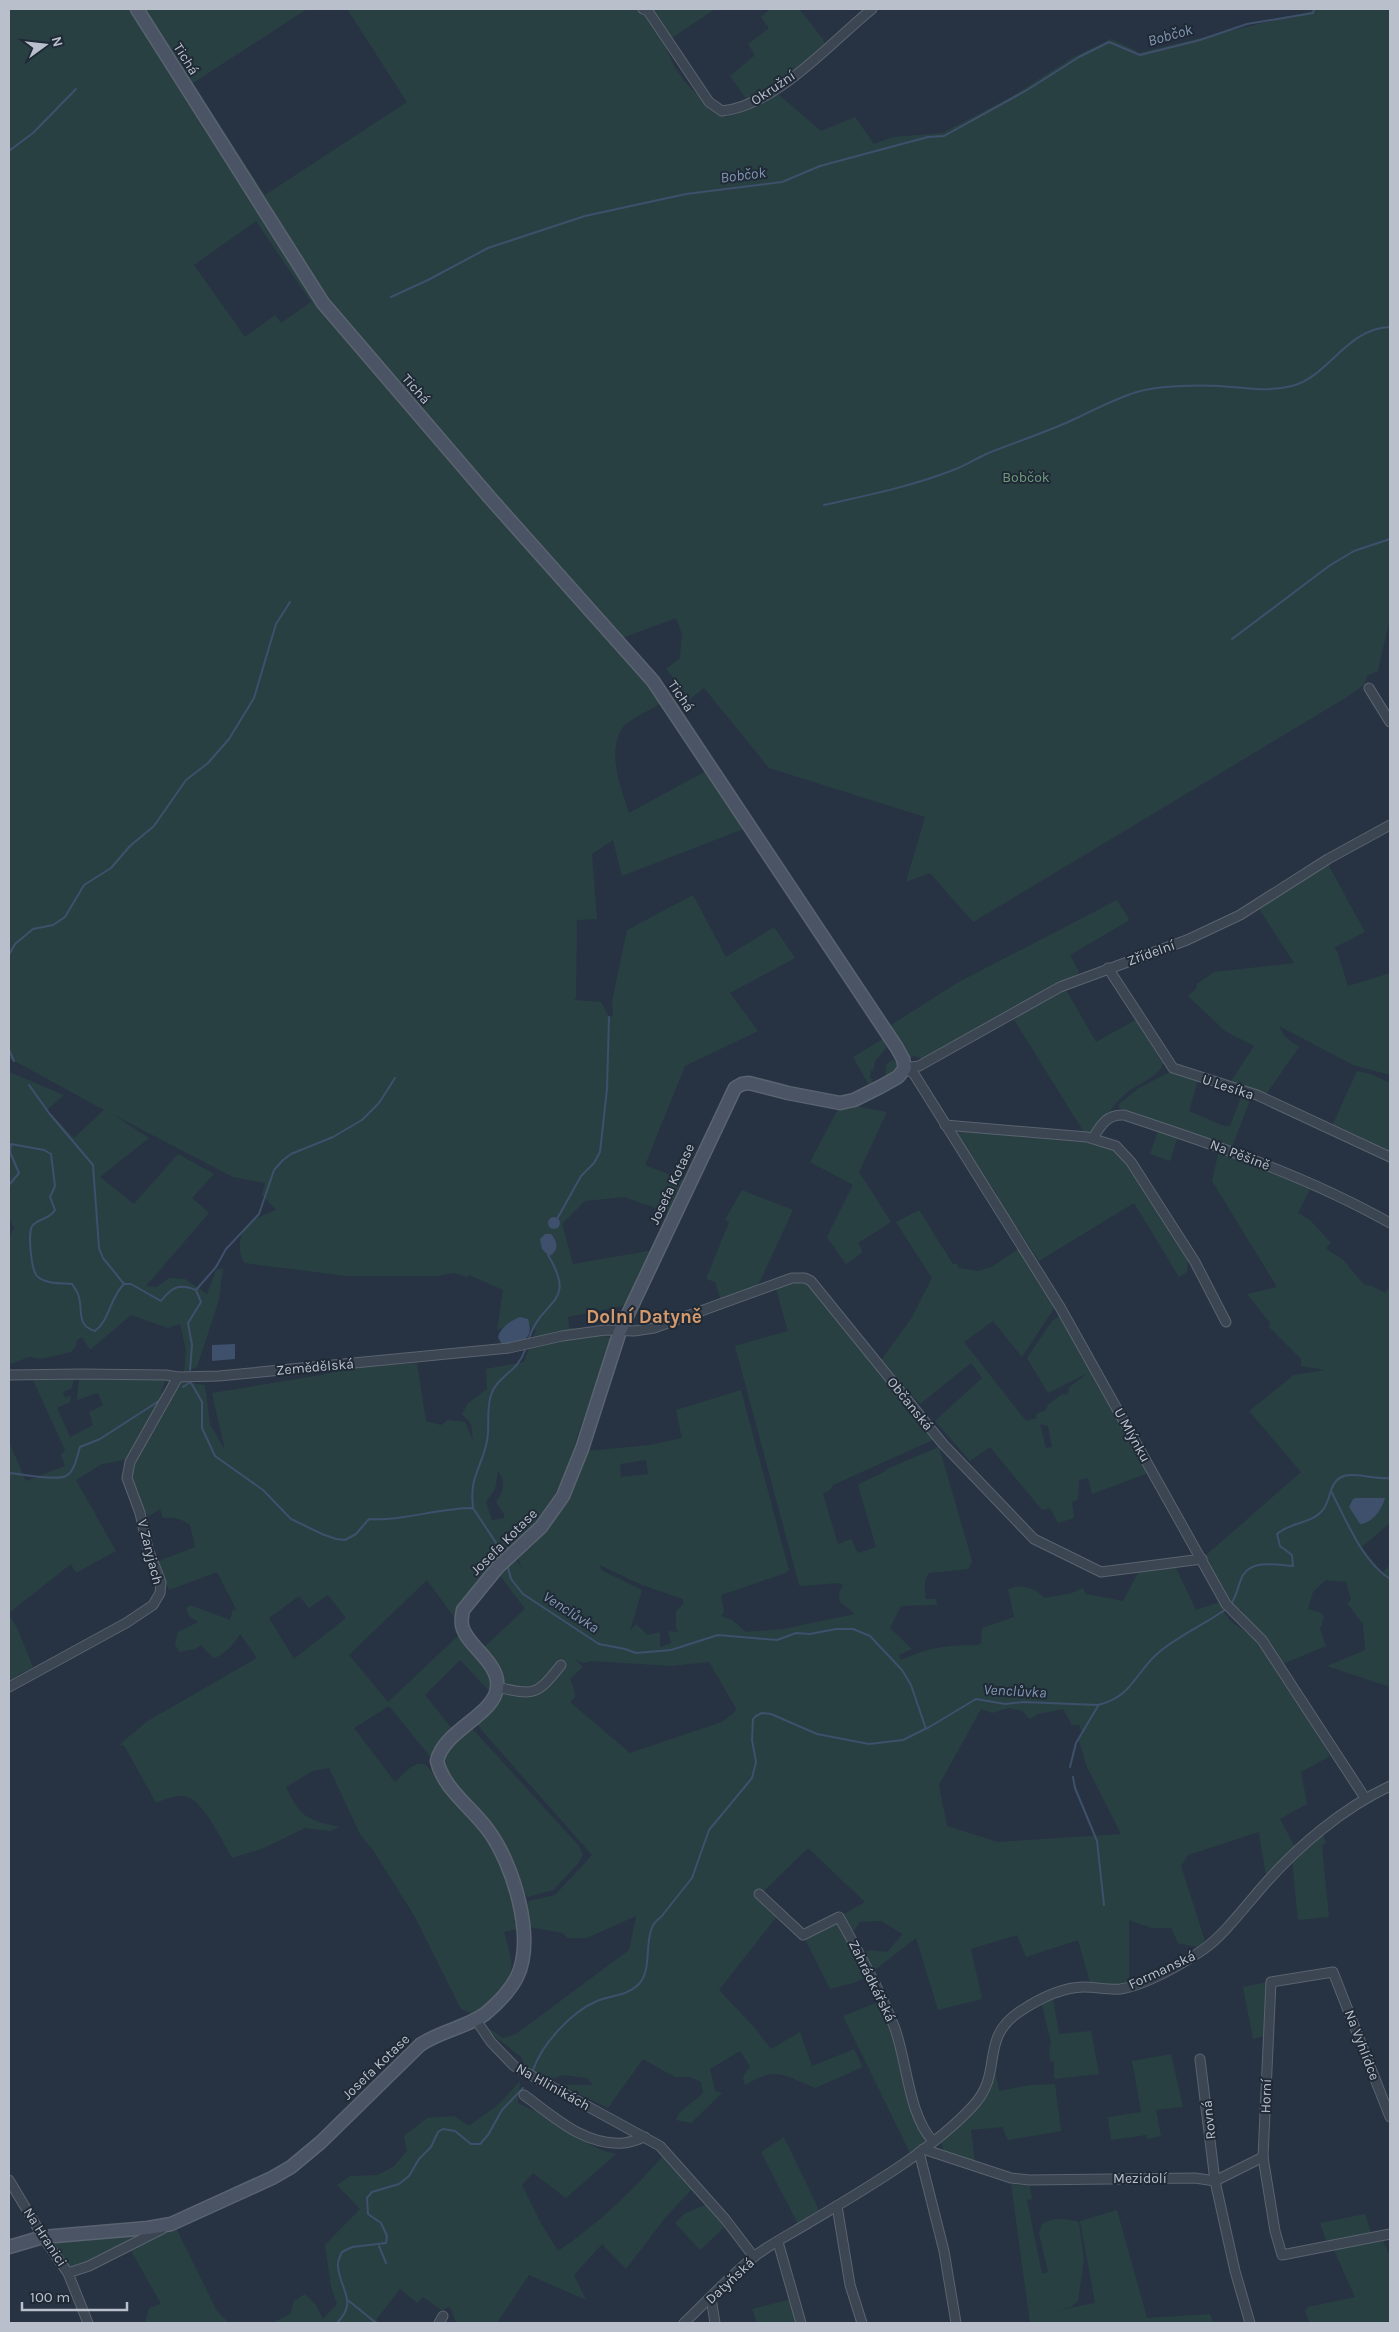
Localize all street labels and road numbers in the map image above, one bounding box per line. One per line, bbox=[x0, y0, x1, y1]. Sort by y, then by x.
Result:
street label: Tichá bbox=[170, 40, 202, 78]
street label: Okružní bbox=[748, 67, 799, 109]
street label: Tichá bbox=[398, 370, 434, 408]
street label: Tichá bbox=[664, 677, 698, 715]
street label: Zřídelní bbox=[1125, 936, 1178, 969]
street label: U Lesíka bbox=[1200, 1071, 1256, 1103]
street label: Na Pěšině bbox=[1208, 1136, 1272, 1174]
street label: Josefa Kotase bbox=[646, 1141, 698, 1227]
street label: Zemědělská bbox=[275, 1355, 355, 1379]
street label: Občanská bbox=[883, 1374, 937, 1434]
street label: U Mlýnku bbox=[1110, 1405, 1154, 1465]
street label: Josefa Kotase bbox=[467, 1505, 541, 1579]
street label: V Zaryjach bbox=[134, 1518, 166, 1586]
street label: Zahrádkářská bbox=[845, 1937, 899, 2025]
street label: Formanská bbox=[1126, 1947, 1198, 1993]
street label: Na Vyhlídce bbox=[1341, 2007, 1383, 2083]
street label: Josefa Kotase bbox=[339, 2031, 413, 2103]
street label: Na Hlinikách bbox=[513, 2060, 593, 2114]
street label: Horní bbox=[1257, 2078, 1275, 2114]
street label: Rovná bbox=[1198, 2100, 1220, 2140]
street label: Mezidolí bbox=[1113, 2170, 1168, 2187]
street label: Na Hranici bbox=[20, 2204, 70, 2270]
street label: Datyňská bbox=[702, 2254, 758, 2308]

